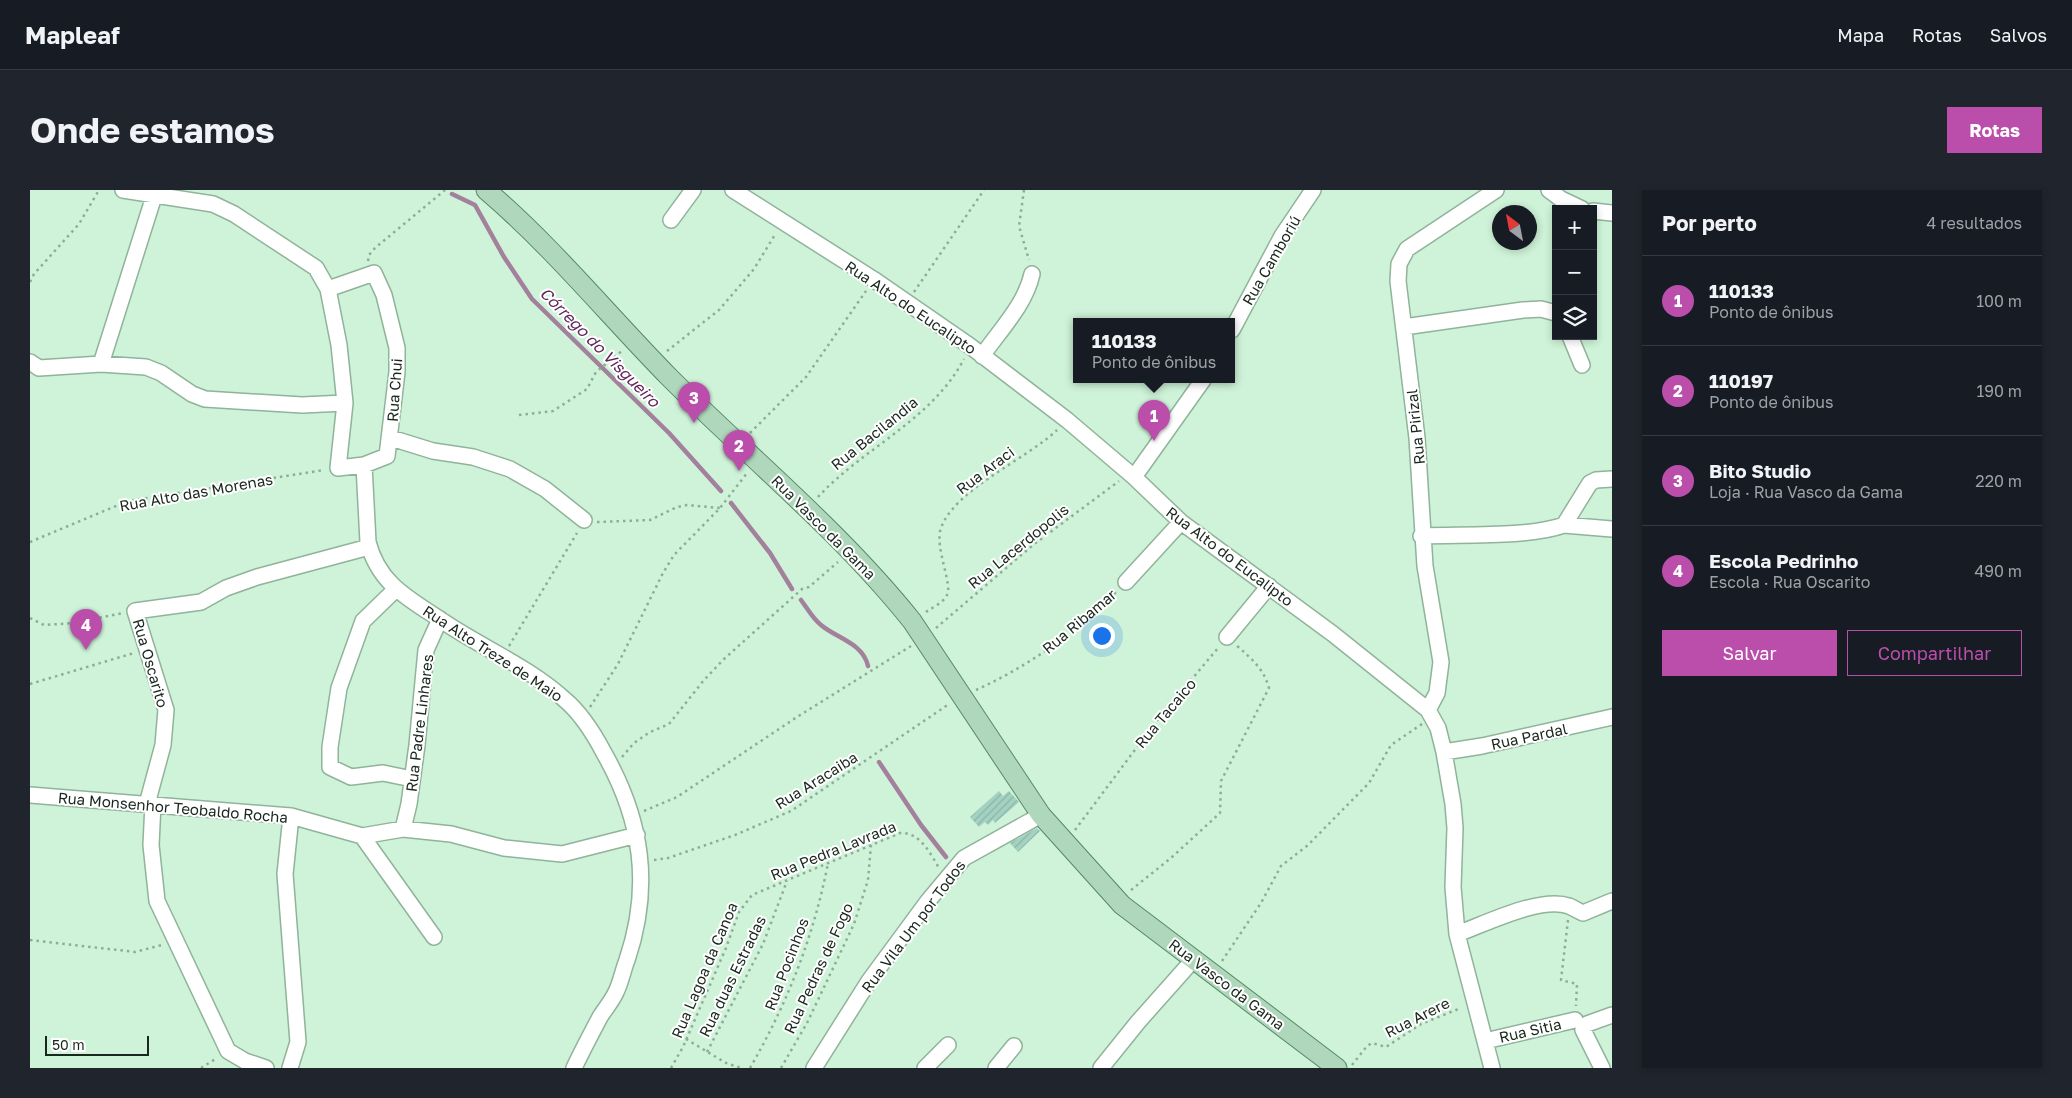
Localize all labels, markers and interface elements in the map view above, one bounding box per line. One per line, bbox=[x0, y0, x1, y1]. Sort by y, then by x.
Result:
text: Mapleaf bbox=[25, 20, 120, 49]
text: Mapa bbox=[1837, 24, 1884, 46]
text: Rotas bbox=[1912, 24, 1962, 46]
text: Salvos bbox=[1990, 24, 2047, 46]
button: Rotas bbox=[1947, 107, 2042, 153]
text: Onde estamos bbox=[30, 109, 275, 151]
north arrow bbox=[1492, 205, 1537, 250]
map controls bbox=[1552, 205, 1597, 340]
button: + bbox=[1552, 205, 1597, 250]
text: Por perto bbox=[1662, 210, 1757, 236]
street label: Rua Camboriú bbox=[1238, 212, 1304, 308]
text: 4 resultados bbox=[1927, 213, 2022, 233]
button: − bbox=[1552, 250, 1597, 295]
street label: Rua Alto do Eucalipto bbox=[842, 256, 980, 358]
text: 110133 bbox=[1709, 279, 1774, 302]
water label: Córrego do Visgueiro bbox=[536, 283, 665, 412]
text: 1 bbox=[1674, 291, 1682, 311]
text: 100 m bbox=[1976, 291, 2022, 311]
button: layers bbox=[1552, 295, 1597, 340]
text: Ponto de ônibus bbox=[1709, 302, 1833, 322]
popup bbox=[1073, 318, 1235, 383]
text: 110133 bbox=[1092, 329, 1157, 352]
text: Ponto de ônibus bbox=[1092, 352, 1216, 372]
street label: Rua Chui bbox=[383, 358, 405, 422]
text: 110197 bbox=[1709, 369, 1773, 392]
text: 2 bbox=[1673, 381, 1683, 401]
text: 190 m bbox=[1976, 381, 2022, 401]
pin: 3 bbox=[678, 382, 710, 423]
street label: Rua Pirizal bbox=[1402, 388, 1428, 466]
text: Ponto de ônibus bbox=[1709, 392, 1833, 412]
street label: Rua Bacilandia bbox=[827, 393, 921, 473]
pin: 1 bbox=[1138, 400, 1170, 441]
pin: 2 bbox=[723, 430, 755, 471]
street label: Rua Araci bbox=[953, 442, 1017, 498]
text: Bito Studio bbox=[1709, 459, 1811, 482]
street label: Rua Alto das Morenas bbox=[118, 470, 274, 514]
street label: Rua Vasco da Gama bbox=[768, 471, 880, 583]
text: 3 bbox=[1673, 471, 1683, 491]
text: 220 m bbox=[1975, 471, 2022, 491]
text: Loja · Rua Vasco da Gama bbox=[1709, 482, 1903, 502]
street label: Rua Lacerdopolis bbox=[964, 500, 1072, 592]
street label: Rua Alto do Eucalipto bbox=[1163, 502, 1297, 610]
text: Escola Pedrinho bbox=[1709, 549, 1858, 572]
text: 4 bbox=[1673, 561, 1683, 581]
text: 490 m bbox=[1974, 561, 2022, 581]
text: Escola · Rua Oscarito bbox=[1709, 572, 1870, 592]
street label: Rua Ribamar bbox=[1038, 585, 1120, 657]
street label: Rua Alto Treze de Maio bbox=[420, 601, 566, 705]
pin: 4 bbox=[70, 609, 102, 650]
street label: Rua Oscarito bbox=[130, 616, 172, 710]
your location bbox=[1089, 623, 1115, 649]
button: Salvar bbox=[1662, 630, 1837, 676]
button: Compartilhar bbox=[1847, 630, 2022, 676]
street label: Rua Padre Linhares bbox=[402, 653, 436, 793]
street label: Rua Tacaico bbox=[1131, 674, 1199, 752]
street label: Rua Pardal bbox=[1489, 719, 1569, 753]
street label: Rua Aracaiba bbox=[771, 748, 861, 812]
street label: Rua Monsenhor Teobaldo Rocha bbox=[57, 788, 289, 826]
street label: Rua Pedra Lavrada bbox=[768, 817, 898, 883]
street label: Rua Vila Um por Todos bbox=[857, 856, 969, 996]
street label: Rua Lagoa da Canoa bbox=[667, 899, 741, 1041]
street label: Rua Pedras de Fogo bbox=[780, 900, 856, 1036]
street label: Rua duas Estradas bbox=[695, 912, 769, 1040]
street label: Rua Pocinhos bbox=[760, 915, 812, 1013]
street label: Rua Vasco da Gama bbox=[1166, 935, 1288, 1033]
street label: Rua Arere bbox=[1382, 993, 1453, 1041]
street label: Rua Sitia bbox=[1497, 1014, 1563, 1046]
scale bar bbox=[45, 1033, 149, 1056]
text: 50 m bbox=[52, 1036, 85, 1053]

